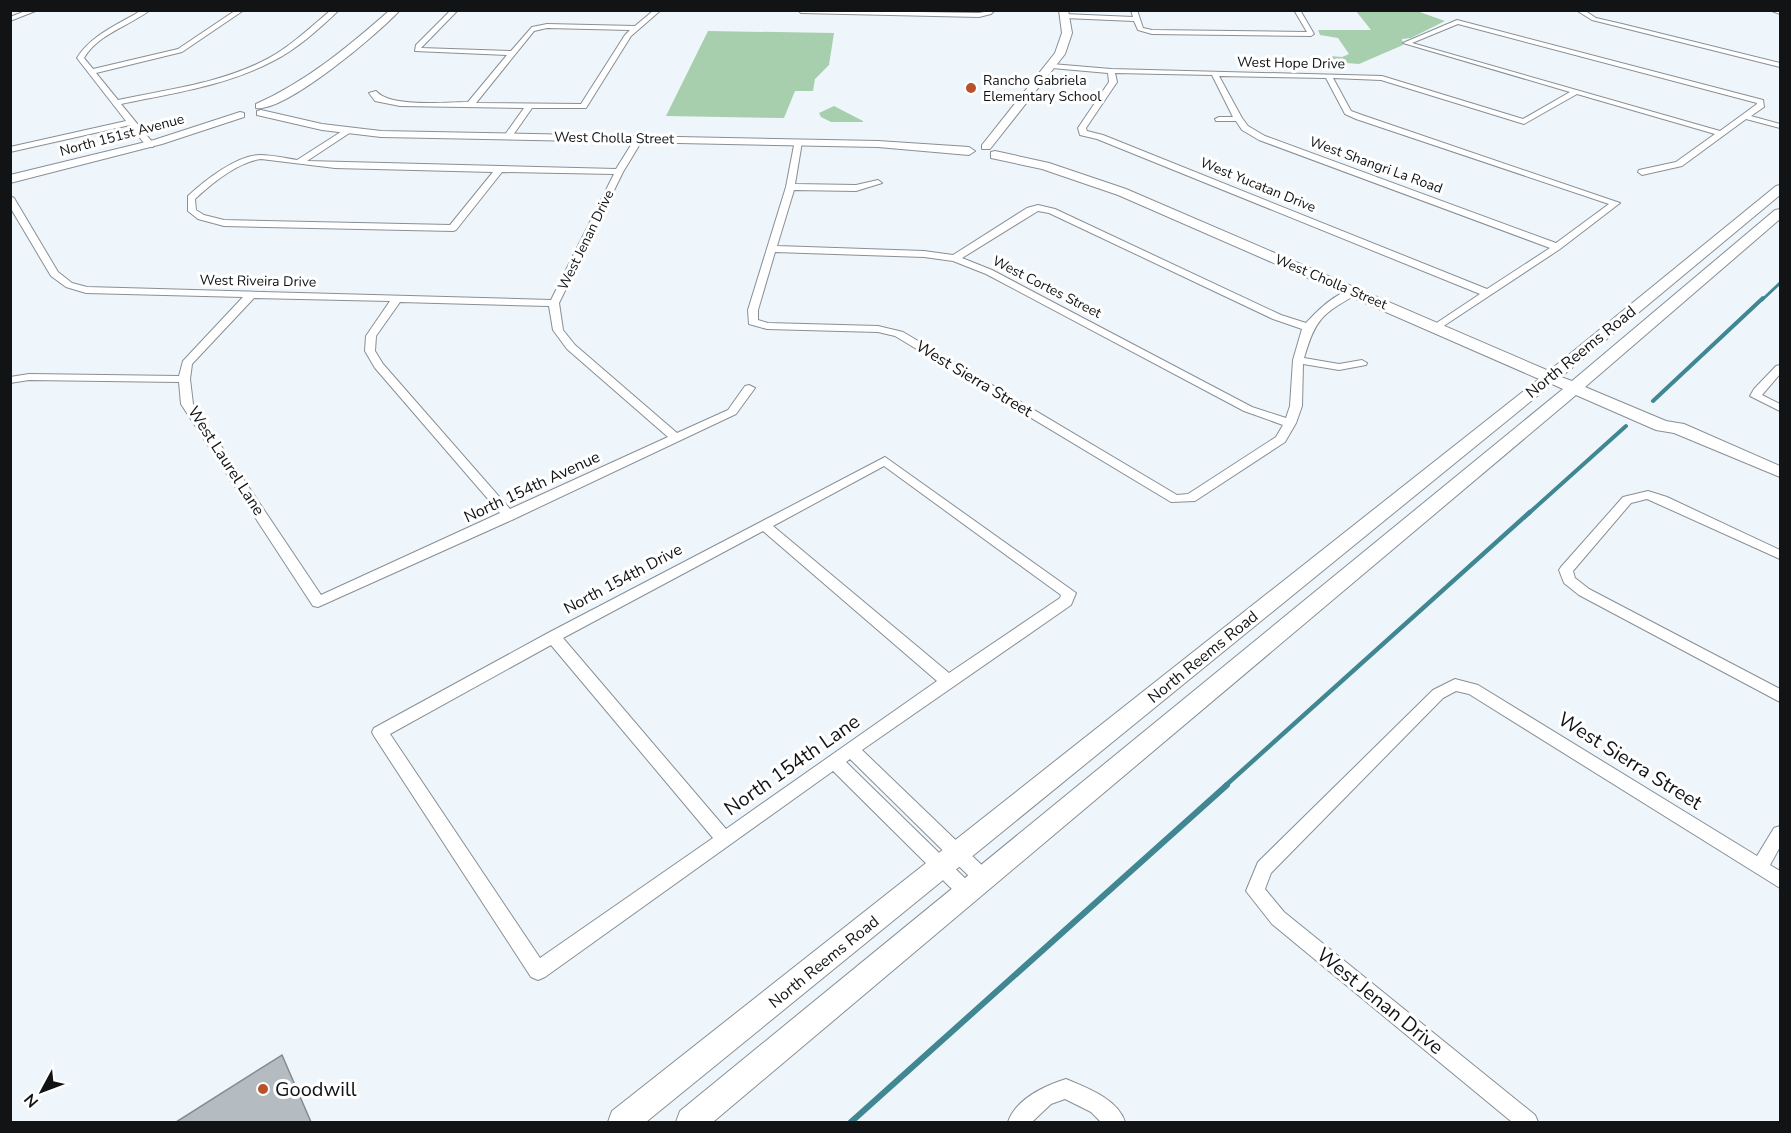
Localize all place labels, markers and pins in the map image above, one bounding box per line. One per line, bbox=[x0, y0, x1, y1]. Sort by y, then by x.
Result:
place label: Rancho Gabriela Elementary School bbox=[983, 71, 1102, 106]
marker: Rancho Gabriela Elementary School bbox=[964, 81, 978, 95]
place label: Goodwill bbox=[275, 1076, 357, 1103]
marker: Goodwill bbox=[256, 1082, 270, 1096]

